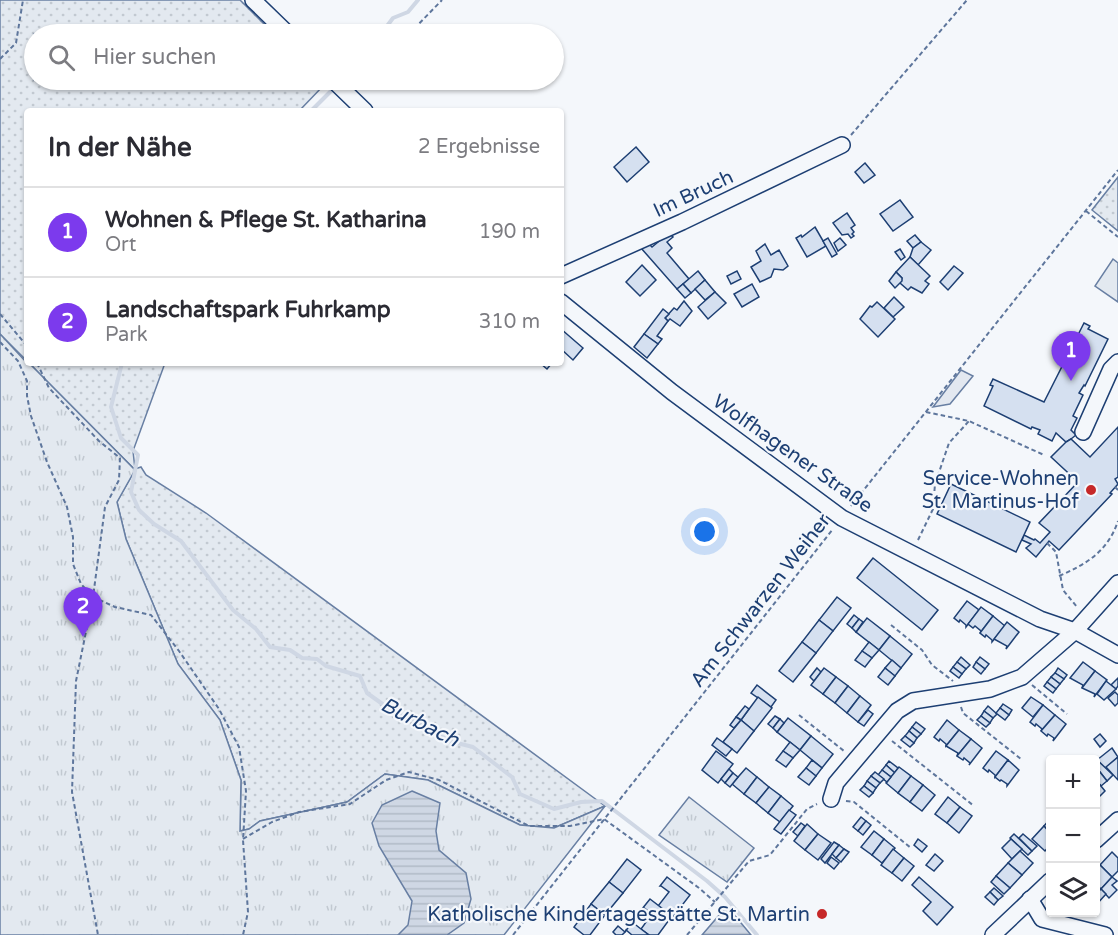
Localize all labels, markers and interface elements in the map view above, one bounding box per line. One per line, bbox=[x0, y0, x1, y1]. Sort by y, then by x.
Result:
search box bbox=[24, 24, 564, 90]
icon: search bbox=[45, 41, 78, 74]
text: Hier suchen bbox=[93, 44, 216, 70]
text: In der Nähe bbox=[48, 132, 192, 163]
text: 2 Ergebnisse bbox=[418, 135, 540, 159]
street label: Im Bruch bbox=[650, 165, 737, 223]
text: Wohnen & Pflege St. Katharina bbox=[105, 207, 427, 233]
text: 1 bbox=[61, 220, 74, 244]
text: 190 m bbox=[479, 220, 540, 244]
text: Ort bbox=[105, 233, 136, 257]
text: Landschaftspark Fuhrkamp bbox=[105, 297, 391, 323]
text: 2 bbox=[61, 310, 74, 334]
text: 310 m bbox=[479, 310, 540, 334]
text: Park bbox=[105, 323, 148, 347]
pin: 1 bbox=[1052, 332, 1090, 381]
street label: Wolfhagener Straße bbox=[708, 390, 877, 518]
place label: Service-Wohnen St. Martinus-Hof bbox=[922, 467, 1079, 514]
marker: Service-Wohnen St. Martinus-Hof bbox=[1084, 483, 1098, 497]
street label: Am Schwarzen Weiher bbox=[686, 509, 836, 692]
your location bbox=[690, 517, 719, 546]
pin: 2 bbox=[64, 588, 103, 637]
water label: Burbach bbox=[377, 692, 464, 753]
map controls bbox=[1046, 755, 1100, 917]
button: + bbox=[1046, 755, 1100, 809]
button: − bbox=[1046, 809, 1100, 863]
button: layers bbox=[1046, 863, 1100, 917]
place label: Katholische Kindertagesstätte St. Martin bbox=[427, 903, 810, 927]
marker: Katholische Kindertagesstätte St. Martin bbox=[815, 907, 829, 921]

